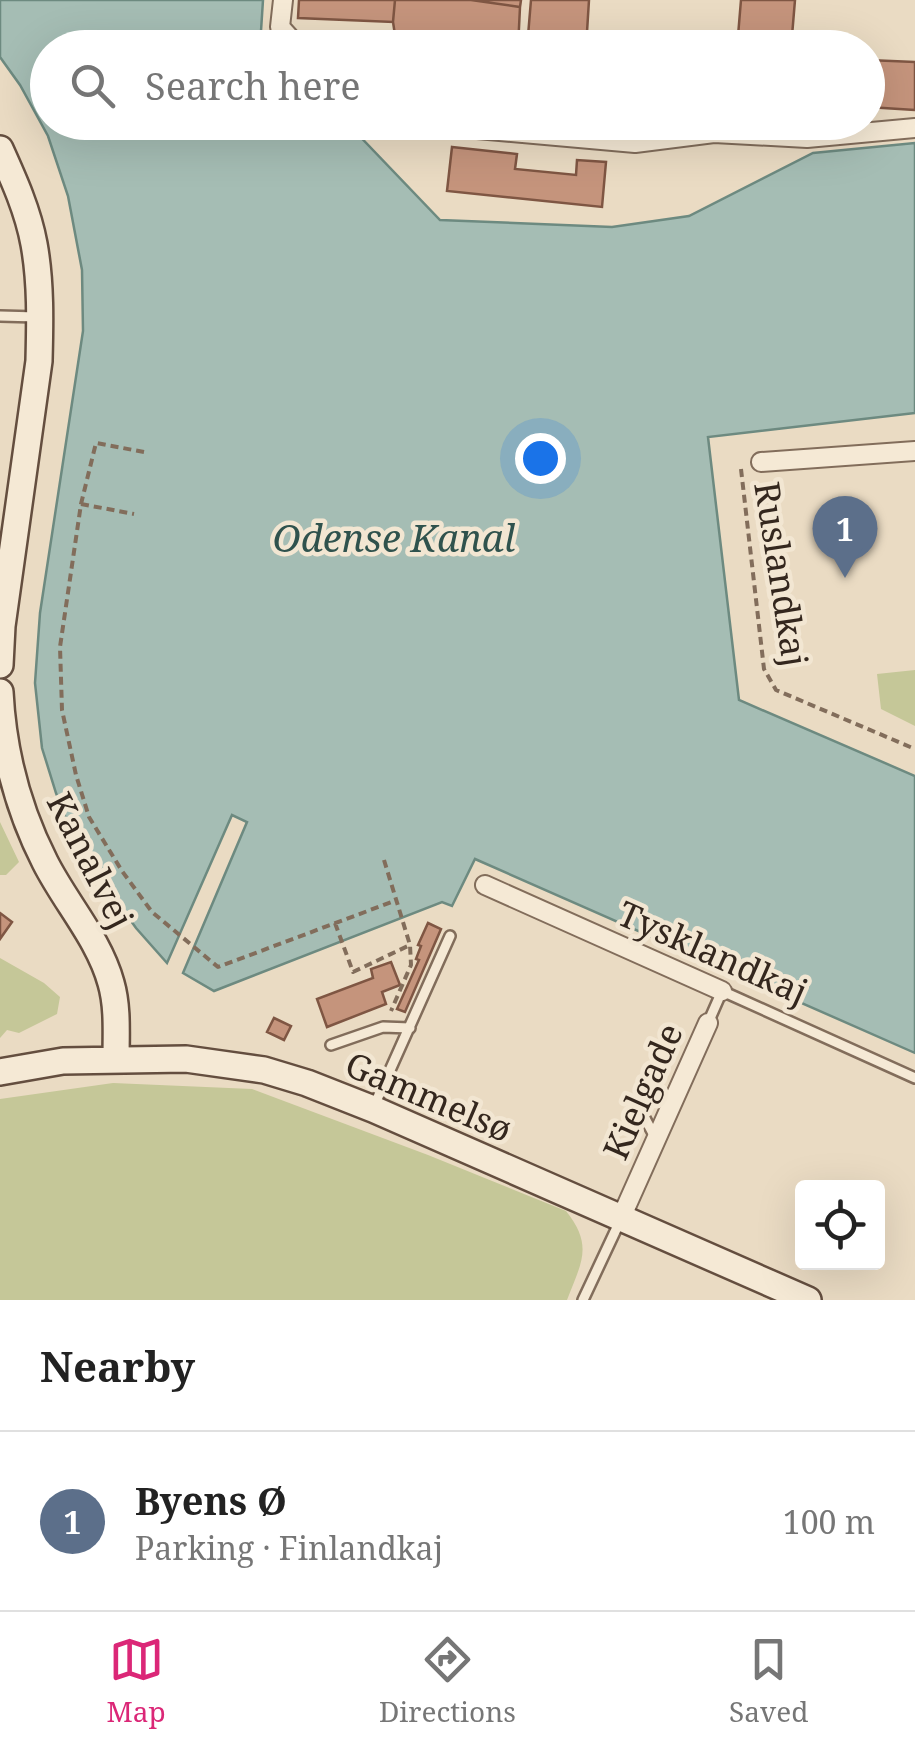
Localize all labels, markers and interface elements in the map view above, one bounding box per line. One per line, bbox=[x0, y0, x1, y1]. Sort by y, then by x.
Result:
search box bbox=[30, 30, 885, 140]
icon: search bbox=[65, 58, 120, 113]
text: Search here bbox=[145, 59, 361, 111]
your location bbox=[515, 433, 566, 484]
street label: Ruslandkaj bbox=[744, 478, 820, 670]
pin: 1 bbox=[812, 496, 878, 578]
water label: Odense Kanal bbox=[273, 511, 516, 563]
street label: Kanalvej bbox=[37, 784, 145, 936]
street label: Tysklandkaj bbox=[611, 889, 815, 1015]
street label: Kielgade bbox=[591, 1016, 693, 1166]
street label: Gammelsø bbox=[339, 1040, 519, 1152]
map controls bbox=[795, 1180, 885, 1270]
button: locate bbox=[795, 1180, 885, 1270]
text: Nearby bbox=[40, 1337, 195, 1394]
text: Byens Ø bbox=[135, 1474, 287, 1526]
text: 1 bbox=[63, 1500, 82, 1543]
text: 100 m bbox=[783, 1500, 875, 1543]
text: Parking · Finlandkaj bbox=[135, 1526, 443, 1569]
tab: Map bbox=[107, 1632, 166, 1730]
tab: Directions bbox=[379, 1632, 516, 1730]
tab: Saved bbox=[729, 1632, 808, 1730]

